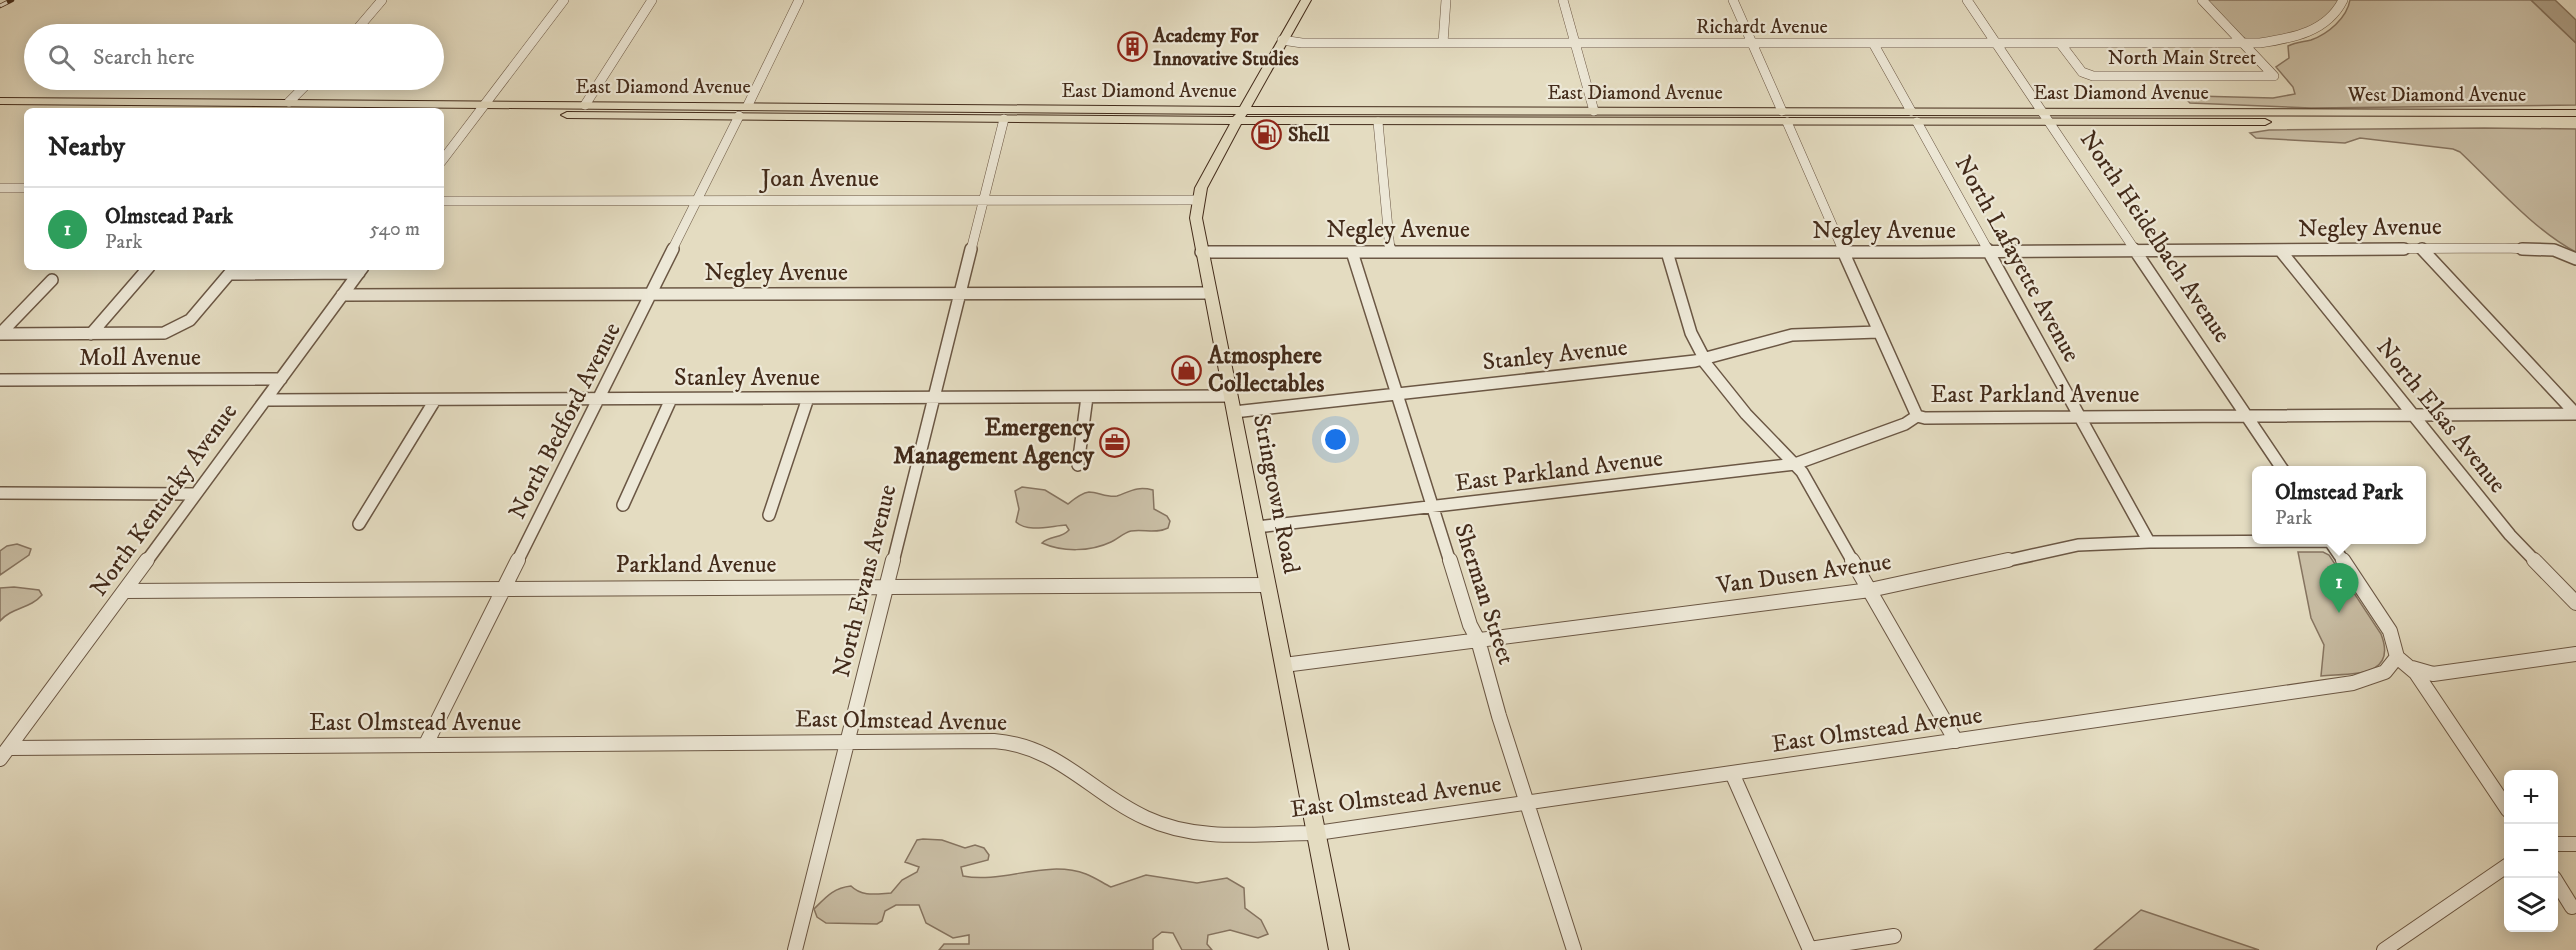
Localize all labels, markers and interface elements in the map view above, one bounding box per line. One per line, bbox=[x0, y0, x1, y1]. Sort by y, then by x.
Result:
street label: Richardt Avenue bbox=[1696, 15, 1828, 40]
search box bbox=[24, 24, 444, 90]
place label: Academy For Innovative Studies bbox=[1152, 24, 1299, 72]
building icon: Academy For Innovative Studies bbox=[1116, 31, 1148, 63]
icon: search bbox=[45, 41, 78, 74]
text: Search here bbox=[93, 44, 195, 71]
street label: North Main Street bbox=[2108, 46, 2256, 71]
street label: East Diamond Avenue bbox=[575, 75, 751, 100]
street label: East Diamond Avenue bbox=[1061, 79, 1237, 104]
street label: East Diamond Avenue bbox=[1547, 81, 1723, 106]
street label: East Diamond Avenue bbox=[2033, 81, 2209, 106]
street label: West Diamond Avenue bbox=[2347, 83, 2526, 108]
fuel station icon: Shell bbox=[1251, 119, 1283, 151]
place label: Shell bbox=[1288, 123, 1330, 148]
street label: North Heidelbach Avenue bbox=[2073, 125, 2237, 349]
text: Nearby bbox=[48, 131, 125, 164]
street label: North Lafayette Avenue bbox=[1948, 151, 2086, 367]
street label: Joan Avenue bbox=[759, 164, 879, 194]
text: Olmstead Park bbox=[105, 203, 233, 230]
street label: Negley Avenue bbox=[2298, 212, 2442, 244]
street label: Negley Avenue bbox=[1326, 215, 1470, 245]
street label: Negley Avenue bbox=[1812, 216, 1956, 246]
text: 1 bbox=[64, 217, 71, 242]
text: 540 m bbox=[370, 217, 420, 242]
text: Park bbox=[105, 230, 142, 255]
street label: Negley Avenue bbox=[704, 258, 848, 288]
street label: North Bedford Avenue bbox=[502, 318, 628, 524]
street label: Stanley Avenue bbox=[1481, 332, 1629, 378]
street label: North Elsas Avenue bbox=[2370, 333, 2512, 499]
place label: Atmosphere Collectables bbox=[1207, 341, 1324, 399]
street label: Moll Avenue bbox=[79, 343, 201, 373]
shop icon: Atmosphere Collectables bbox=[1171, 354, 1203, 386]
street label: Stanley Avenue bbox=[674, 363, 820, 393]
street label: East Parkland Avenue bbox=[1930, 380, 2140, 410]
street label: North Kentucky Avenue bbox=[84, 398, 244, 602]
street label: Stringtown Road bbox=[1246, 412, 1306, 576]
place label: Emergency Management Agency bbox=[893, 413, 1095, 471]
your location bbox=[1321, 425, 1350, 454]
office icon: Emergency Management Agency bbox=[1099, 426, 1131, 458]
street label: East Parkland Avenue bbox=[1453, 443, 1665, 499]
popup bbox=[2252, 466, 2426, 544]
text: Olmstead Park bbox=[2275, 479, 2403, 506]
street label: North Evans Avenue bbox=[827, 482, 903, 680]
text: Park bbox=[2275, 506, 2312, 531]
street label: Sherman Street bbox=[1447, 520, 1521, 669]
street label: Van Dusen Avenue bbox=[1714, 547, 1893, 601]
street label: Parkland Avenue bbox=[615, 550, 777, 580]
pin: 1 bbox=[2320, 564, 2358, 613]
street label: East Olmstead Avenue bbox=[1770, 700, 1984, 760]
street label: East Olmstead Avenue bbox=[795, 704, 1007, 738]
street label: East Olmstead Avenue bbox=[309, 708, 521, 738]
street label: East Olmstead Avenue bbox=[1289, 769, 1503, 825]
map controls bbox=[2504, 770, 2558, 932]
button: + bbox=[2504, 770, 2558, 824]
button: − bbox=[2504, 824, 2558, 878]
button: layers bbox=[2504, 878, 2558, 932]

